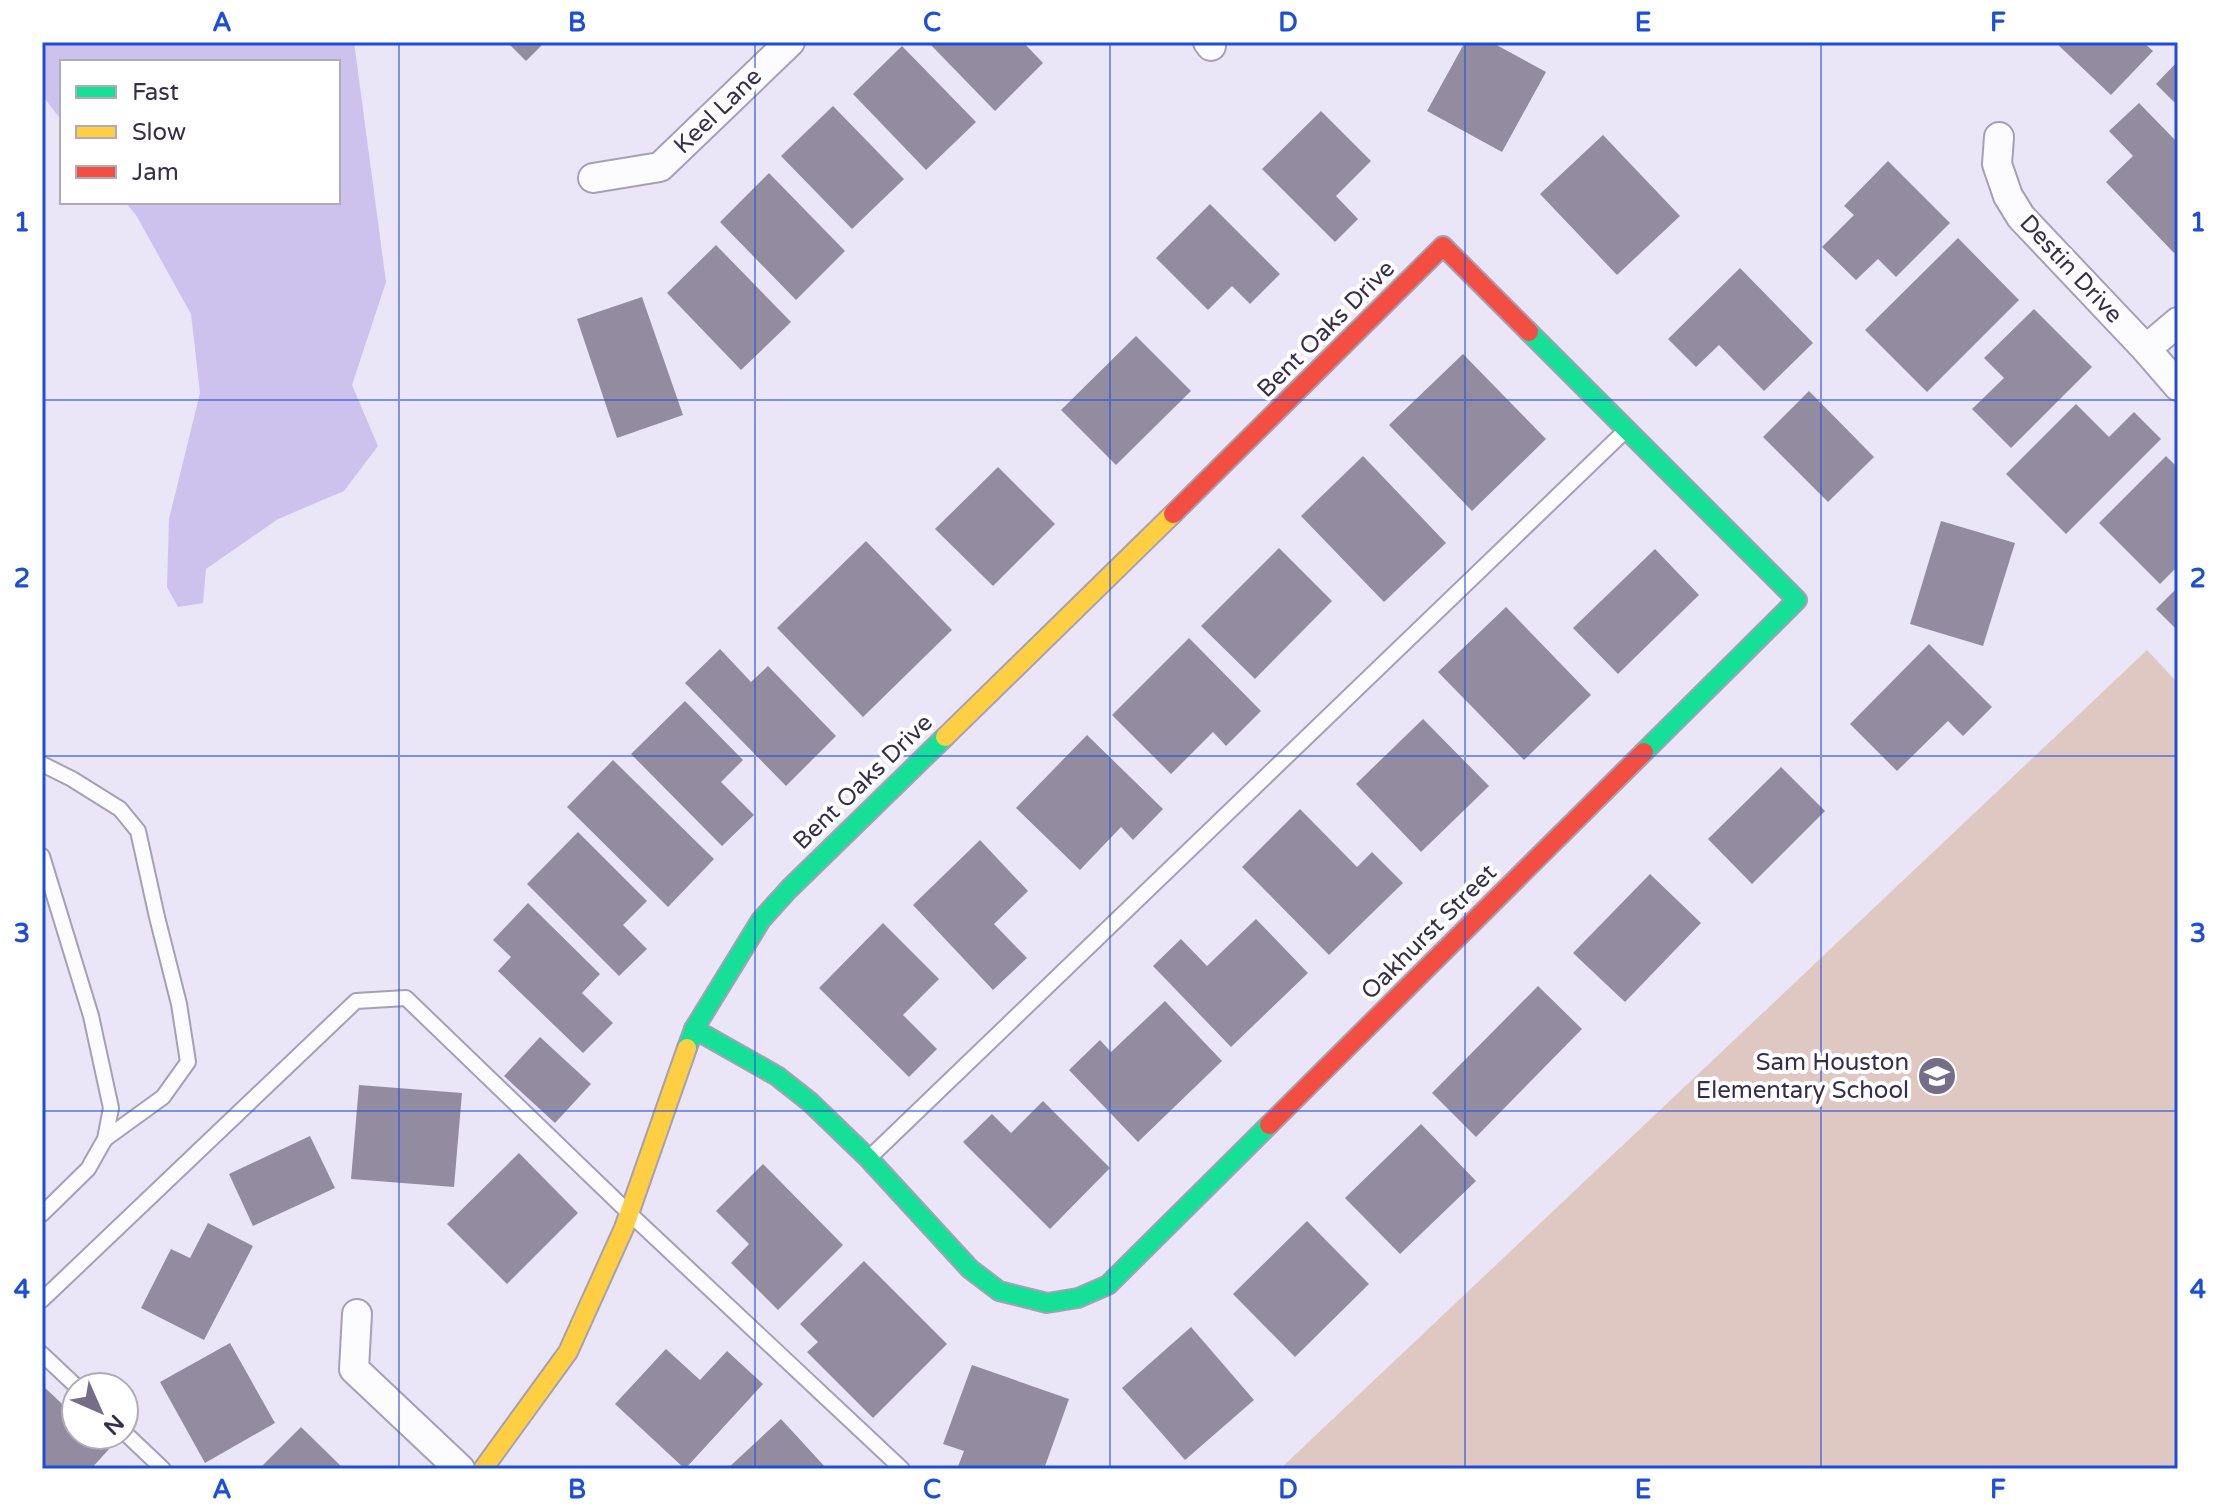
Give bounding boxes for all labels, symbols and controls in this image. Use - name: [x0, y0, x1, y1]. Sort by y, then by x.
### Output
- text: A: [212, 7, 232, 38]
- text: B: [568, 7, 586, 38]
- text: C: [923, 7, 941, 38]
- text: D: [1278, 7, 1298, 38]
- text: E: [1635, 7, 1651, 38]
- text: F: [1990, 7, 2006, 38]
- legend: [60, 60, 340, 204]
- street label: Keel Lane: [668, 62, 768, 160]
- text: Fast: [132, 78, 179, 107]
- text: Slow: [132, 118, 186, 147]
- text: Jam: [132, 158, 179, 187]
- text: 1: [14, 207, 30, 238]
- text: 1: [2190, 207, 2206, 238]
- street label: Destin Drive: [2013, 209, 2129, 329]
- street label: Bent Oaks Drive: [1251, 254, 1401, 404]
- text: 2: [14, 563, 30, 594]
- text: 2: [2190, 563, 2206, 594]
- street label: Bent Oaks Drive: [787, 708, 939, 856]
- street label: Oakhurst Street: [1355, 858, 1503, 1006]
- text: 3: [14, 918, 30, 949]
- text: 3: [2190, 918, 2206, 949]
- place label: Sam Houston Elementary School: [1696, 1048, 1909, 1105]
- school or university icon: Sam Houston Elementary School: [1916, 1055, 1958, 1097]
- text: 4: [14, 1274, 30, 1305]
- text: 4: [2190, 1274, 2206, 1305]
- north arrow: [60, 1371, 140, 1451]
- text: N: [98, 1409, 129, 1440]
- text: A: [212, 1474, 232, 1505]
- text: B: [568, 1474, 586, 1505]
- text: C: [923, 1474, 941, 1505]
- text: D: [1278, 1474, 1298, 1505]
- text: E: [1635, 1474, 1651, 1505]
- text: F: [1990, 1474, 2006, 1505]

